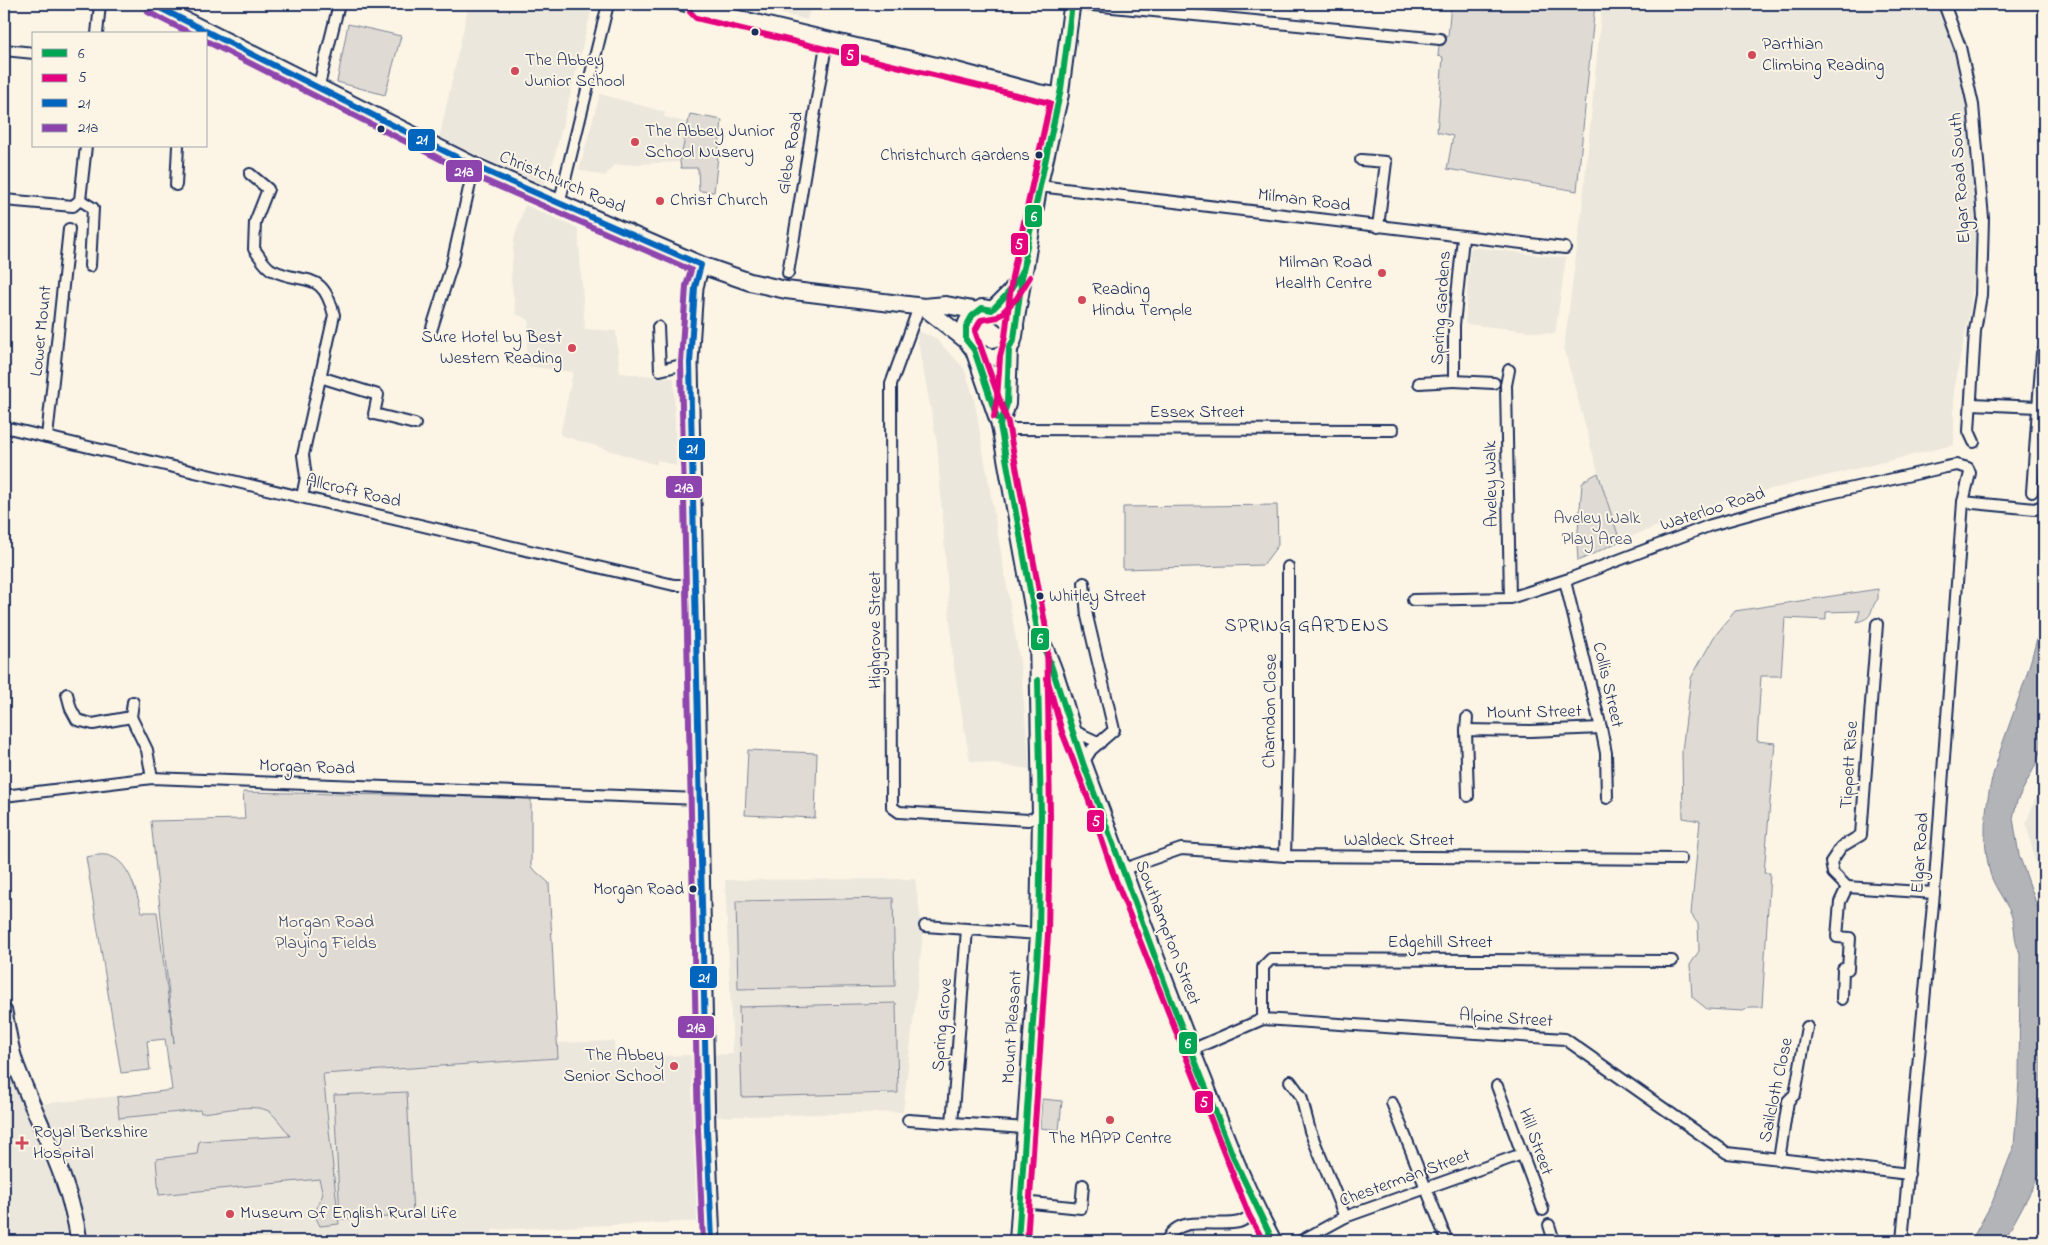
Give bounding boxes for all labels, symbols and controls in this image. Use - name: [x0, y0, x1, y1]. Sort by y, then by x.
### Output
- unlabelled marker: [750, 27, 760, 37]
- legend: [32, 32, 208, 148]
- place label: Parthian Climbing Reading: [1762, 32, 1884, 80]
- text: 6: [78, 43, 85, 65]
- line badge: 5: [840, 43, 860, 67]
- text: 5: [846, 46, 854, 67]
- place label: The Abbey Junior School: [525, 48, 625, 95]
- marker: Parthian Climbing Reading: [1746, 49, 1758, 61]
- marker: The Abbey Junior School: [509, 65, 521, 77]
- text: 5: [78, 67, 87, 89]
- text: 21: [78, 93, 90, 115]
- street label: Glebe Road: [771, 110, 811, 196]
- street label: Elgar Road South: [1943, 112, 1980, 244]
- text: 21a: [78, 117, 98, 139]
- place label: The Abbey Junior School Nusery: [645, 119, 775, 166]
- unlabelled marker: [376, 124, 386, 134]
- line badge: 21: [407, 128, 436, 152]
- text: 21: [415, 130, 428, 151]
- marker: The Abbey Junior School Nusery: [629, 136, 641, 148]
- place label: Christchurch Gardens: [880, 143, 1030, 168]
- street label: Christchurch Road: [495, 145, 629, 221]
- marker: Christchurch Gardens: [1034, 150, 1044, 160]
- line badge: 21a: [445, 159, 483, 183]
- text: 21a: [454, 162, 474, 183]
- street label: Milman Road: [1256, 182, 1352, 220]
- place label: Christ Church: [670, 188, 768, 214]
- marker: Christ Church: [654, 195, 666, 207]
- line badge: 6: [1024, 204, 1043, 228]
- text: 6: [1030, 207, 1038, 228]
- line badge: 5: [1010, 232, 1029, 256]
- text: 5: [1015, 235, 1023, 256]
- place label: Milman Road Health Centre: [1275, 250, 1373, 297]
- street label: Spring Gardens: [1425, 250, 1460, 366]
- marker: Milman Road Health Centre: [1376, 267, 1388, 279]
- place label: Reading Hindu Temple: [1092, 277, 1193, 324]
- street label: Lower Mount: [24, 284, 60, 378]
- marker: Reading Hindu Temple: [1076, 294, 1088, 306]
- place label: Sure Hotel by Best Western Reading: [421, 325, 562, 373]
- marker: Sure Hotel by Best Western Reading: [566, 342, 578, 354]
- street label: Essex Street: [1149, 400, 1245, 426]
- line badge: 21: [678, 437, 706, 461]
- text: 21: [685, 439, 698, 460]
- street label: Aveley Walk: [1478, 440, 1506, 528]
- street label: Allcroft Road: [303, 468, 403, 516]
- line badge: 21a: [665, 475, 703, 499]
- text: 21a: [674, 478, 694, 499]
- street label: Waterloo Road: [1657, 481, 1769, 539]
- park label: Aveley Walk Play Area: [1554, 506, 1641, 553]
- street label: Highgrove Street: [863, 571, 890, 689]
- place label: Whitley Street: [1049, 584, 1146, 610]
- marker: Whitley Street: [1035, 591, 1045, 601]
- district label: SPRING GARDENS: [1224, 613, 1390, 640]
- line badge: 6: [1030, 627, 1050, 651]
- text: 6: [1036, 629, 1044, 650]
- street label: Collis Street: [1585, 640, 1629, 730]
- street label: Charndon Close: [1257, 652, 1285, 769]
- street label: Mount Street: [1486, 699, 1582, 727]
- street label: Tippett Rise: [1834, 719, 1866, 810]
- street label: Morgan Road: [258, 753, 356, 784]
- line badge: 5: [1086, 809, 1105, 833]
- text: 5: [1092, 812, 1100, 833]
- street label: Elgar Road: [1905, 812, 1938, 894]
- street label: Waldeck Street: [1344, 828, 1454, 854]
- street label: Southampton Street: [1127, 857, 1207, 1009]
- place label: Morgan Road: [593, 877, 684, 904]
- marker: Morgan Road: [688, 884, 698, 894]
- park label: Morgan Road Playing Fields: [275, 910, 377, 958]
- street label: Edgehill Street: [1388, 930, 1492, 957]
- line badge: 21: [689, 965, 718, 989]
- text: 21: [697, 968, 710, 989]
- street label: Mount Pleasant: [996, 969, 1030, 1085]
- street label: Spring Grove: [926, 976, 961, 1073]
- street label: Alpine Street: [1458, 1003, 1554, 1035]
- line badge: 21a: [677, 1015, 715, 1039]
- text: 21a: [686, 1018, 706, 1039]
- line badge: 6: [1178, 1031, 1198, 1055]
- text: 6: [1184, 1034, 1192, 1055]
- street label: Sailcloth Close: [1753, 1034, 1801, 1145]
- place label: The Abbey Senior School: [564, 1043, 664, 1090]
- marker: The Abbey Senior School: [668, 1060, 680, 1072]
- line badge: 5: [1194, 1090, 1214, 1114]
- text: 5: [1200, 1093, 1208, 1114]
- street label: Hill Street: [1511, 1105, 1559, 1179]
- marker: The MAPP Centre: [1104, 1114, 1116, 1126]
- place label: Royal Berkshire Hospital: [33, 1120, 149, 1167]
- place label: The MAPP Centre: [1048, 1126, 1173, 1152]
- marker: Royal Berkshire Hospital: [15, 1136, 29, 1150]
- street label: Chesterman Street: [1336, 1143, 1474, 1215]
- place label: Museum Of English Rural Life: [240, 1201, 458, 1228]
- marker: Museum Of English Rural Life: [224, 1208, 236, 1220]

